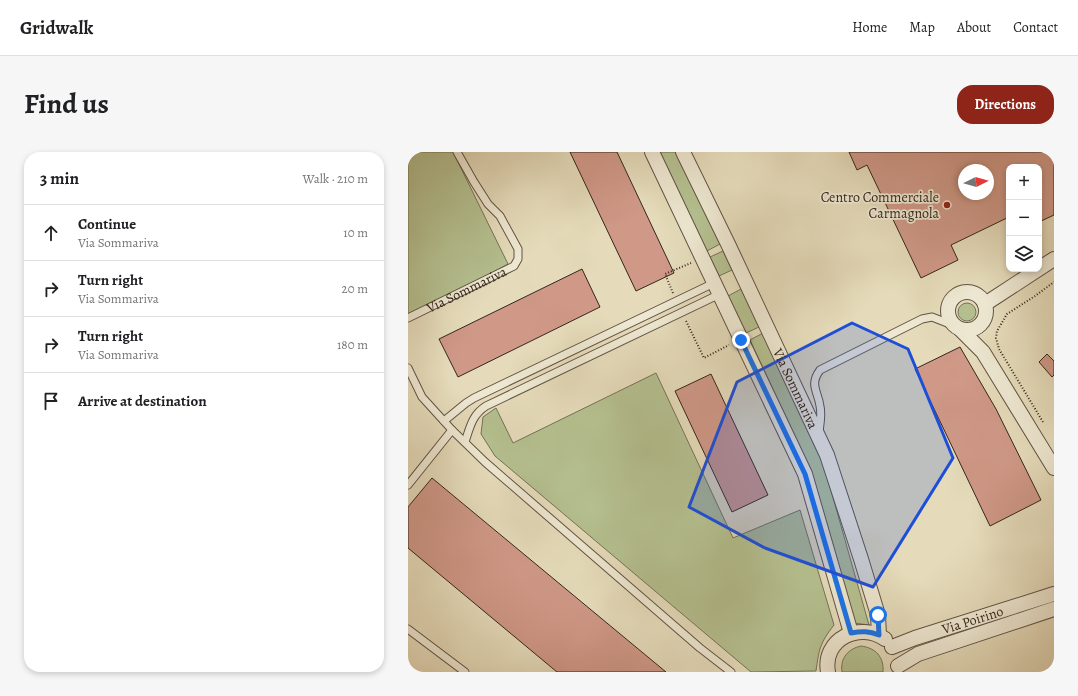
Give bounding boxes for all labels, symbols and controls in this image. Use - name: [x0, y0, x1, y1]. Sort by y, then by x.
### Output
- text: Gridwalk: [20, 15, 93, 41]
- text: Home: [852, 18, 887, 37]
- text: Map: [909, 18, 935, 37]
- text: About: [957, 18, 991, 37]
- text: Contact: [1013, 18, 1058, 37]
- text: Find us: [24, 85, 109, 123]
- button: Directions: [957, 85, 1054, 124]
- north arrow: [958, 164, 994, 200]
- map controls: [1006, 164, 1042, 272]
- button: +: [1006, 164, 1042, 200]
- text: 3 min: [40, 167, 79, 190]
- text: Walk · 210 m: [303, 170, 368, 187]
- place label: Centro Commerciale Carmagnola: [821, 188, 939, 223]
- marker: Centro Commerciale Carmagnola: [942, 200, 952, 210]
- button: −: [1006, 200, 1042, 236]
- text: Continue: [78, 214, 136, 234]
- icon: ahead: [40, 222, 62, 244]
- text: 10 m: [343, 224, 368, 241]
- text: Via Sommariva: [78, 234, 159, 251]
- button: layers: [1006, 236, 1042, 272]
- street label: Via Sommariva: [422, 261, 510, 318]
- text: Turn right: [78, 270, 143, 290]
- icon: right: [40, 278, 62, 300]
- text: 20 m: [342, 280, 368, 297]
- text: Via Sommariva: [78, 290, 159, 307]
- text: Turn right: [78, 326, 143, 346]
- route end: [732, 331, 750, 349]
- icon: right: [40, 334, 62, 356]
- text: 180 m: [337, 336, 368, 353]
- street label: Via Sommariva: [768, 344, 823, 432]
- text: Via Sommariva: [78, 346, 159, 363]
- icon: arrive: [40, 390, 62, 412]
- text: Arrive at destination: [78, 391, 207, 411]
- street label: Via Poirino: [939, 601, 1006, 639]
- route start: [869, 606, 887, 624]

